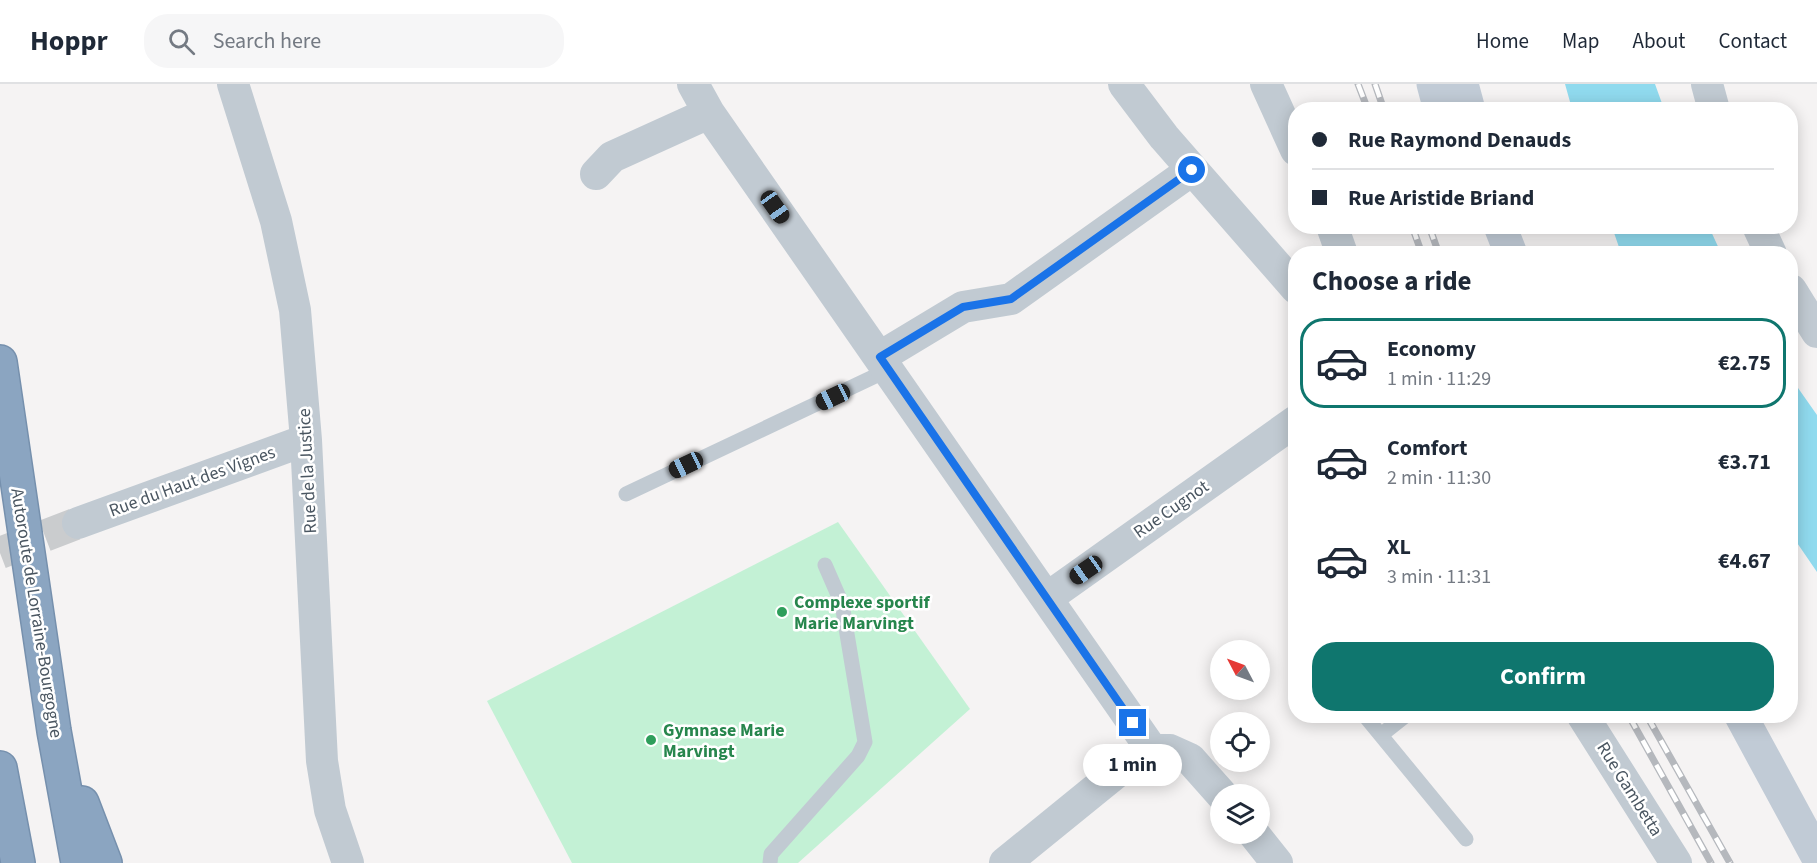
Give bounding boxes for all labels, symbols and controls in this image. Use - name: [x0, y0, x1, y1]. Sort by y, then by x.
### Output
- search box: [144, 14, 564, 68]
- text: Hoppr: [30, 21, 108, 61]
- icon: search: [165, 25, 198, 58]
- text: Search here: [213, 25, 321, 57]
- text: Home: [1476, 26, 1529, 56]
- text: Map: [1562, 26, 1600, 56]
- text: About: [1633, 26, 1685, 56]
- text: Contact: [1718, 26, 1787, 56]
- text: Rue Raymond Denauds: [1348, 124, 1571, 156]
- route start: [1178, 156, 1205, 183]
- text: Rue Aristide Briand: [1348, 182, 1534, 214]
- car: [757, 187, 793, 227]
- text: Choose a ride: [1312, 262, 1472, 301]
- text: Economy: [1387, 333, 1476, 365]
- icon: car: [1315, 336, 1369, 390]
- text: €2.75: [1718, 347, 1771, 379]
- text: 1 min · 11:29: [1387, 365, 1491, 393]
- car: [813, 381, 853, 413]
- street label: Rue de la Justice: [292, 408, 323, 534]
- text: Comfort: [1387, 432, 1468, 464]
- icon: car: [1315, 435, 1369, 489]
- street label: Rue du Haut des Vignes: [105, 440, 279, 523]
- text: €3.71: [1718, 446, 1771, 478]
- car: [666, 449, 706, 481]
- text: 2 min · 11:30: [1387, 464, 1491, 492]
- street label: Rue Cugnot: [1129, 474, 1214, 545]
- street label: Autoroute de Lorraine-Bourgogne: [4, 486, 69, 740]
- text: XL: [1387, 531, 1411, 563]
- icon: car: [1315, 534, 1369, 588]
- text: €4.67: [1718, 545, 1771, 577]
- car: [1066, 552, 1106, 588]
- text: 3 min · 11:31: [1387, 563, 1491, 591]
- place label: Complexe sportif Marie Marvingt: [794, 590, 930, 636]
- marker: Complexe sportif Marie Marvingt: [775, 605, 789, 619]
- north arrow: [1210, 640, 1270, 700]
- map controls: [1210, 640, 1270, 844]
- button: Confirm: [1312, 642, 1774, 711]
- route end: [1119, 709, 1146, 736]
- button: locate: [1210, 712, 1270, 772]
- place label: Gymnase Marie Marvingt: [663, 718, 785, 764]
- marker: Gymnase Marie Marvingt: [644, 733, 658, 747]
- street label: Rue Gambetta: [1591, 737, 1668, 841]
- callout: 1 min: [1084, 744, 1182, 786]
- text: 1 min: [1108, 751, 1157, 779]
- button: layers: [1210, 784, 1270, 844]

